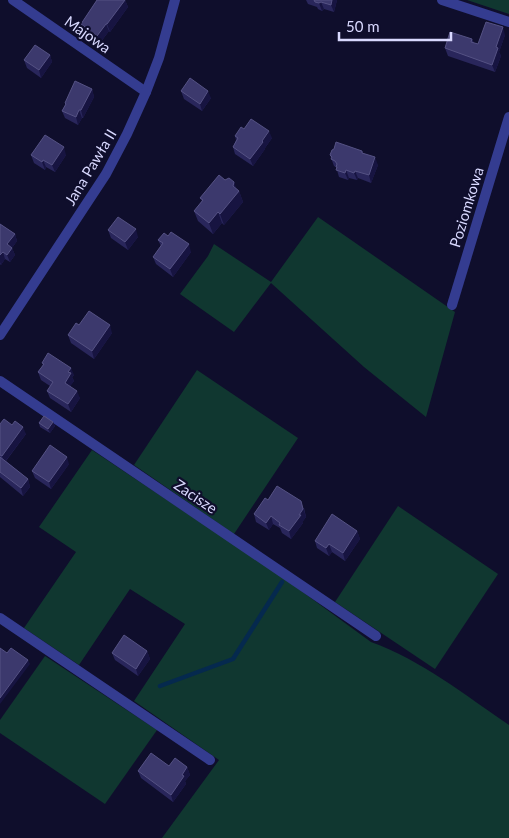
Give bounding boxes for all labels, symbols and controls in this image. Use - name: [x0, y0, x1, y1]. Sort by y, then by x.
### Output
- scale bar: [339, 10, 452, 42]
- street label: Majowa: [61, 12, 115, 56]
- text: 50 m: [346, 17, 380, 35]
- street label: Jana Pawła II: [60, 126, 120, 208]
- street label: Poziomkowa: [445, 165, 487, 249]
- street label: Zacisze: [171, 475, 221, 517]

